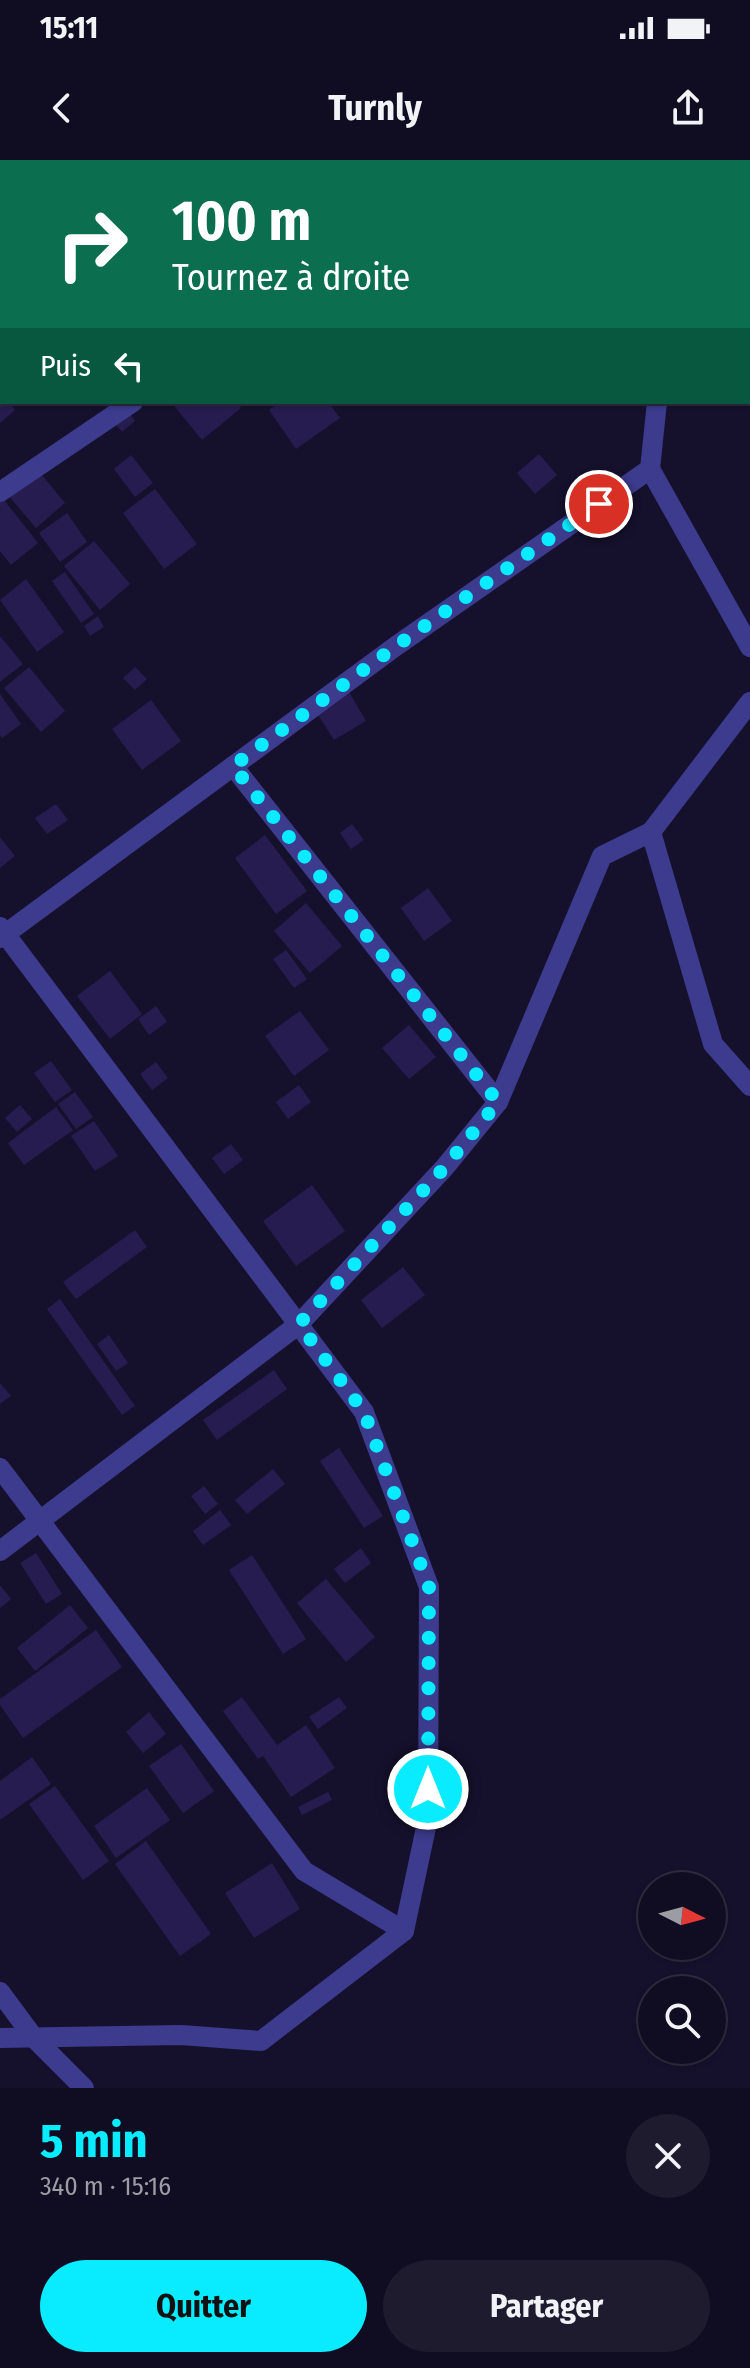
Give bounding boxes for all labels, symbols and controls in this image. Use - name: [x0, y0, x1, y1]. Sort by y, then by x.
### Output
- text: 15:11: [40, 10, 98, 46]
- icon: back: [40, 86, 84, 130]
- text: Turnly: [328, 86, 422, 130]
- icon: share: [666, 86, 710, 130]
- text: 100 m: [172, 188, 311, 255]
- icon: right: [40, 192, 144, 296]
- text: Tournez à droite: [172, 256, 410, 300]
- icon: left: [107, 344, 151, 388]
- text: Puis: [40, 348, 91, 384]
- pin: [565, 470, 633, 538]
- icon: arrive: [577, 482, 621, 526]
- position arrow: [386, 1747, 470, 1831]
- north arrow: [638, 1872, 726, 1960]
- map controls: [638, 1872, 726, 2064]
- button: search: [638, 1976, 726, 2064]
- text: 5 min: [40, 2112, 148, 2170]
- button: close: [626, 2114, 710, 2198]
- text: 340 m · 15:16: [40, 2171, 171, 2202]
- button: Quitter: [40, 2260, 367, 2352]
- button: Partager: [383, 2260, 710, 2352]

